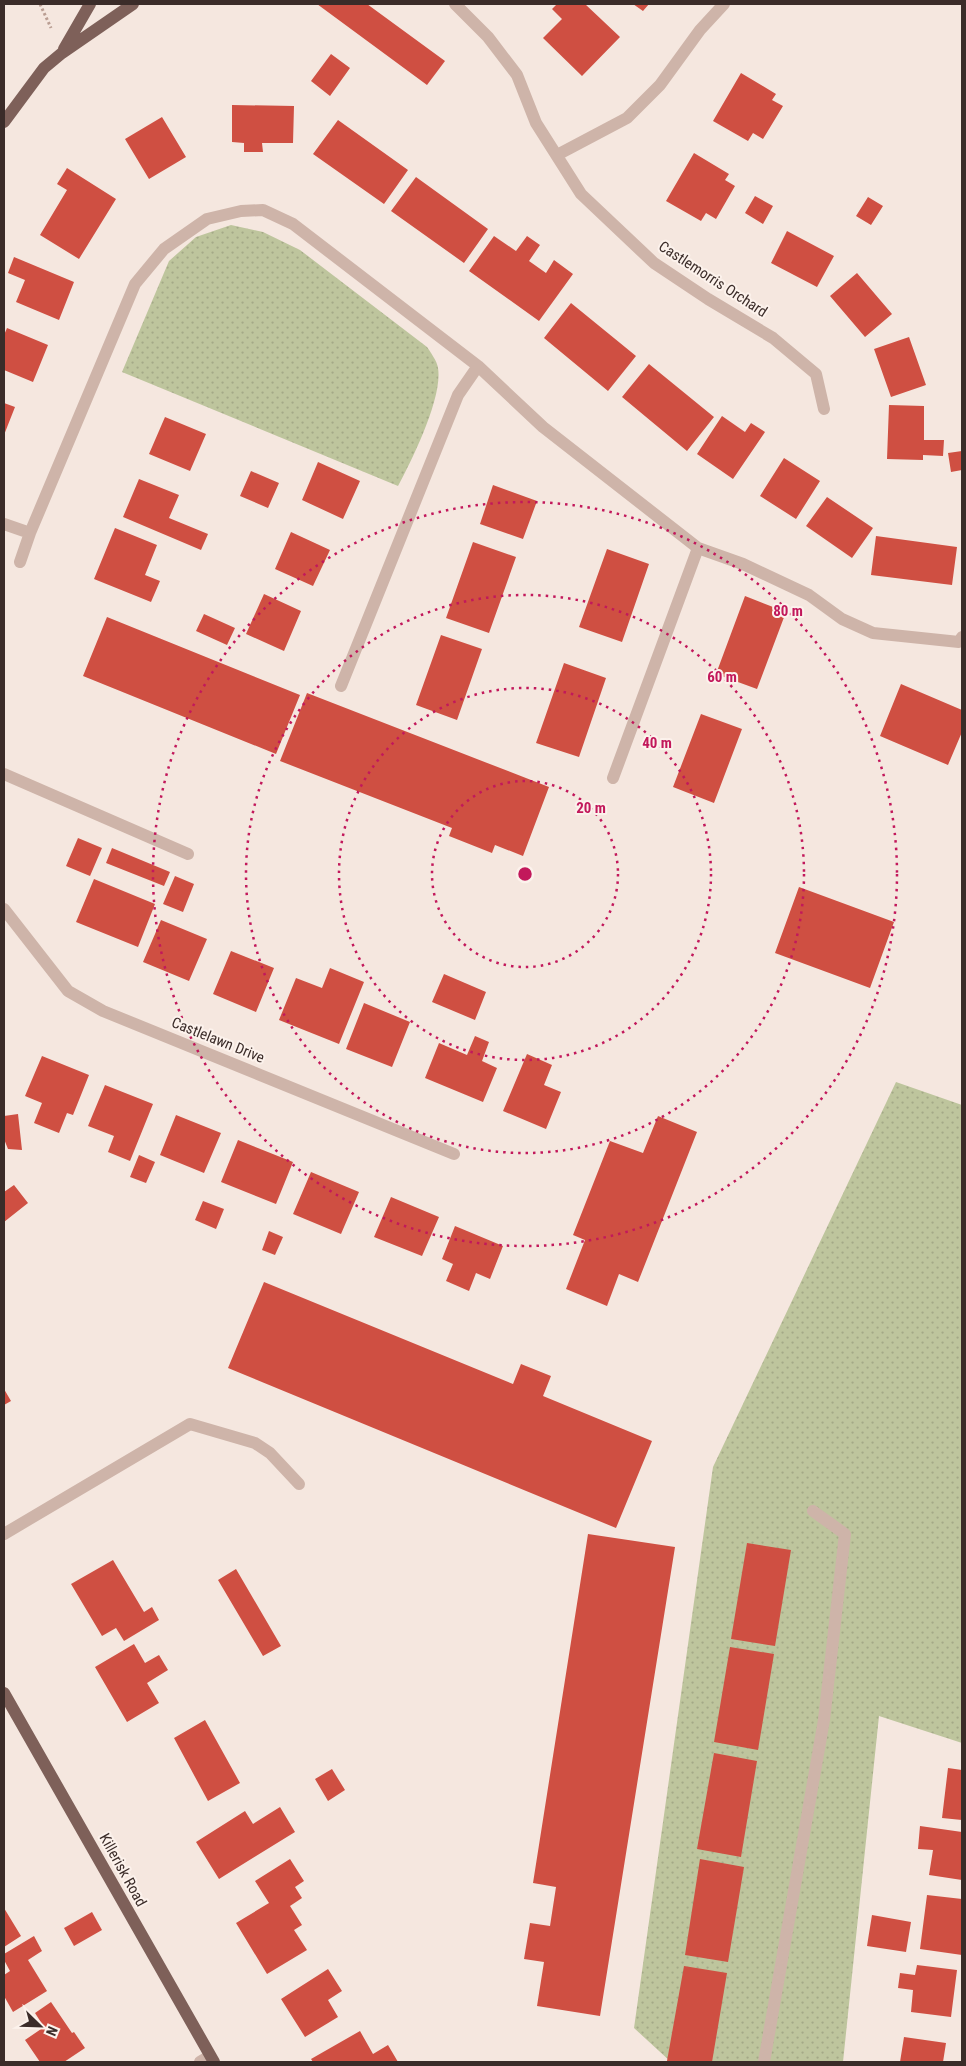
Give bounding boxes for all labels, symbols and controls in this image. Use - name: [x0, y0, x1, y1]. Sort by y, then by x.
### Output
- street label: Castlemorris Orchard: [655, 237, 771, 321]
- text: 80 m: [773, 602, 803, 620]
- text: 60 m: [707, 668, 737, 686]
- text: 40 m: [642, 734, 672, 752]
- text: 20 m: [576, 799, 606, 817]
- centre of rings: [516, 865, 534, 883]
- street label: Castlelawn Drive: [169, 1013, 267, 1067]
- street label: Killerisk Road: [96, 1830, 150, 1910]
- north arrow: [15, 2001, 65, 2051]
- text: N: [43, 2024, 61, 2038]

